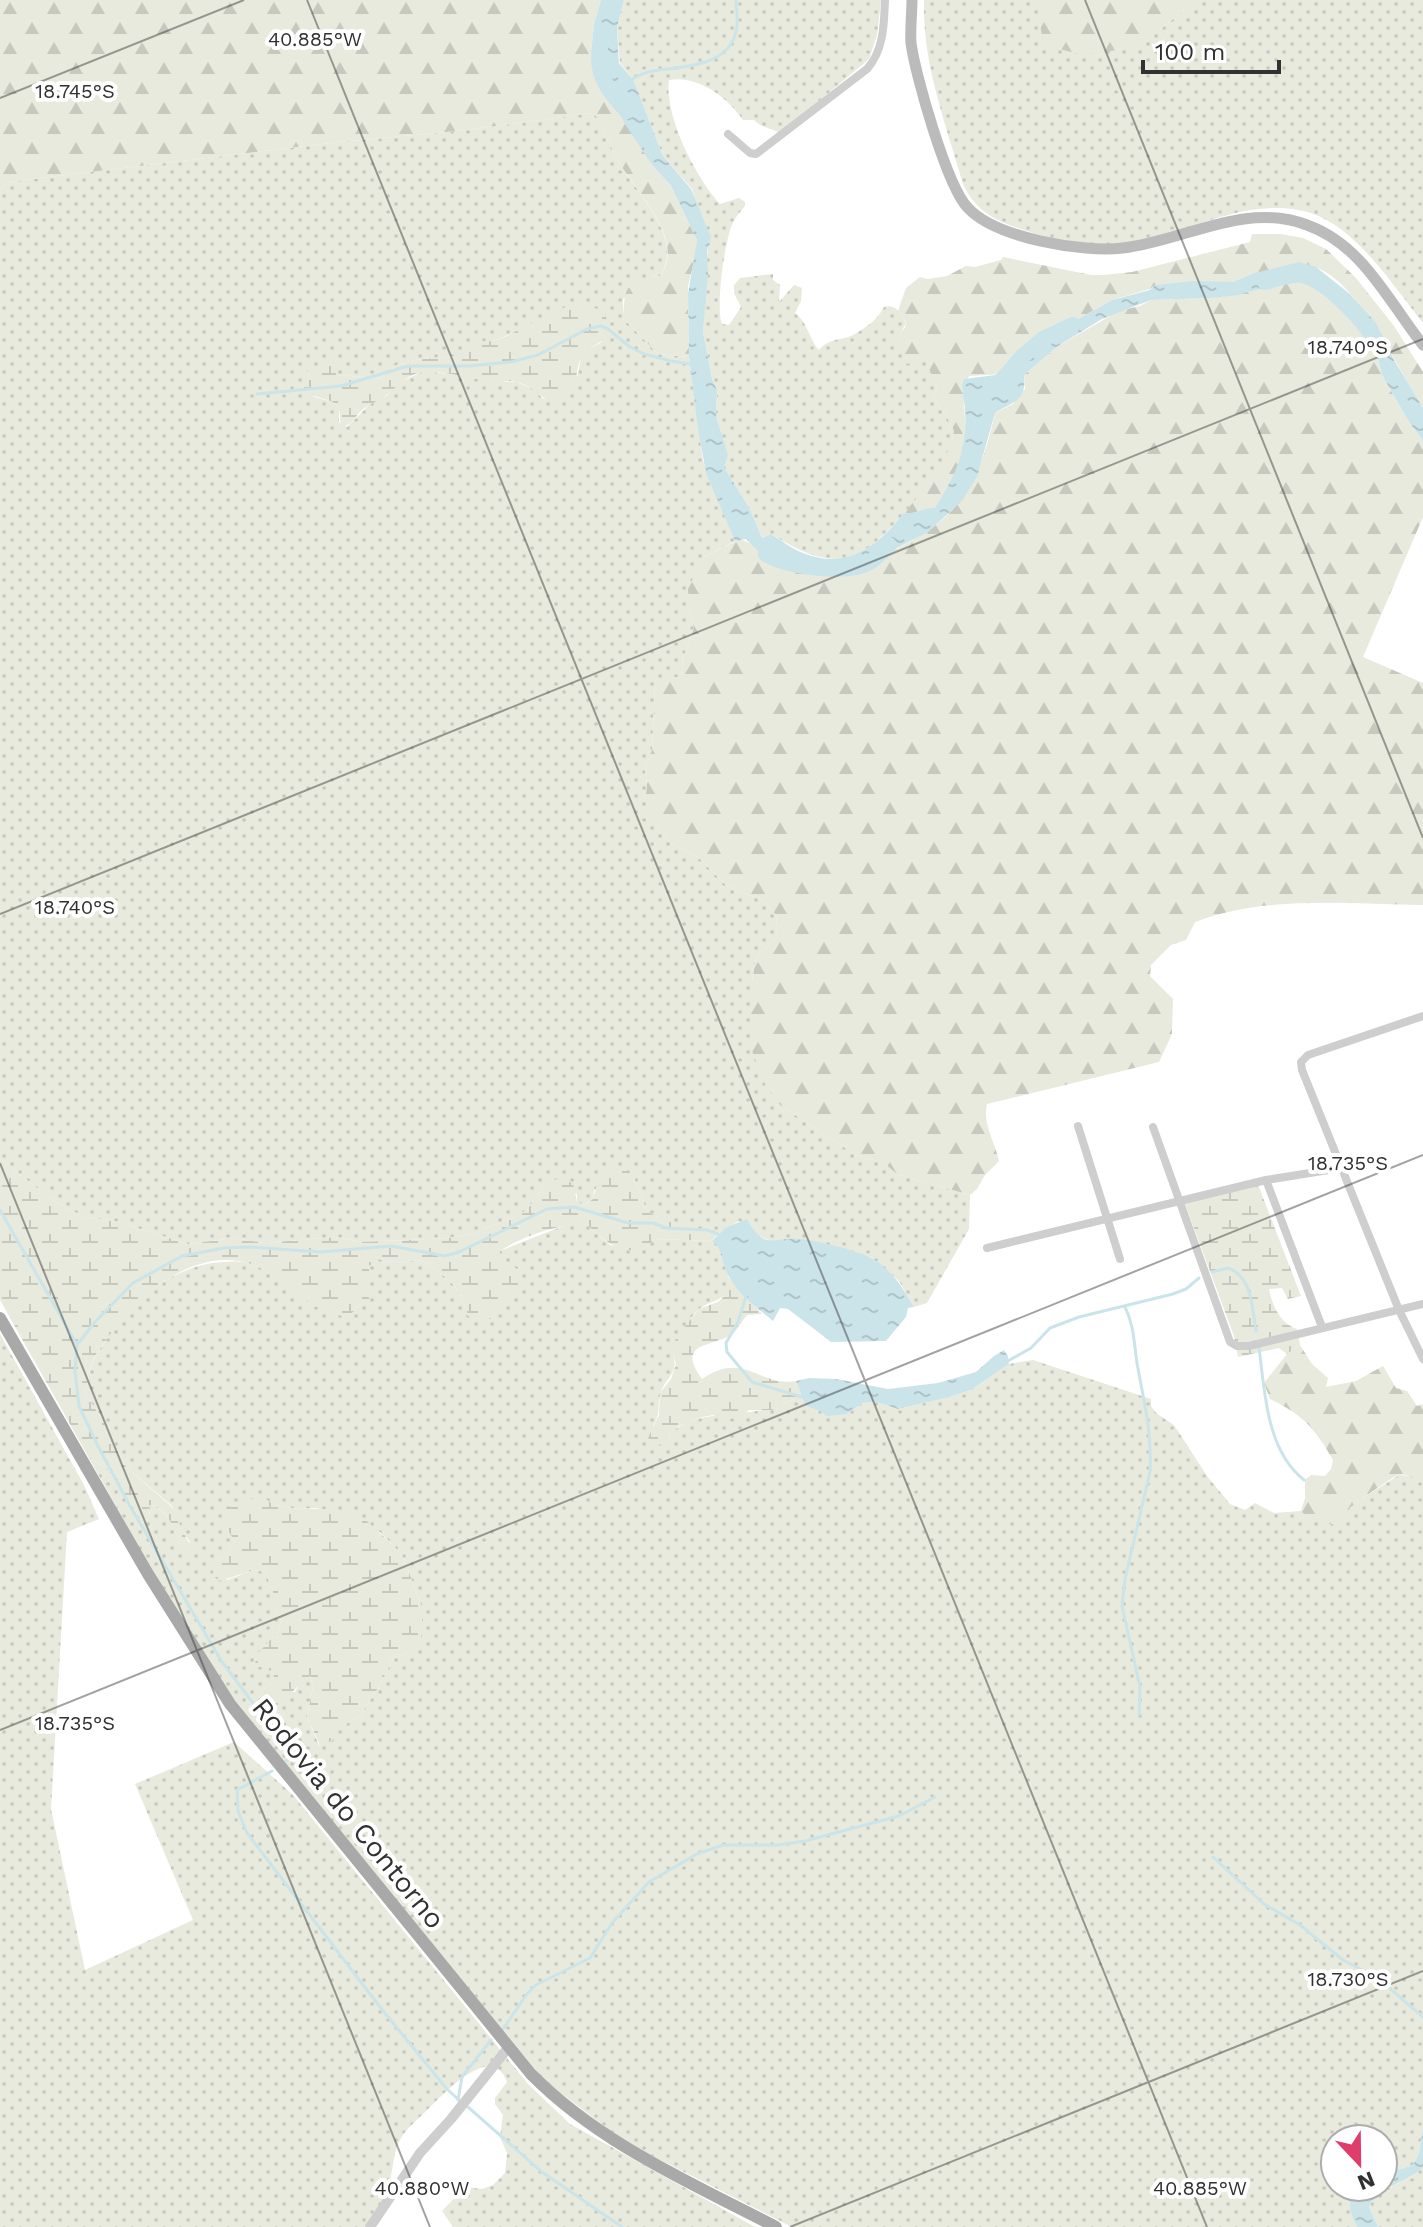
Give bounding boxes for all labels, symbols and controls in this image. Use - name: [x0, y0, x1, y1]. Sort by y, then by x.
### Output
- scale bar: [1143, 24, 1279, 74]
- text: 40.885°W: [268, 27, 362, 51]
- text: 100 m: [1155, 38, 1225, 66]
- text: 18.745°S: [35, 79, 115, 103]
- text: 18.740°S: [1308, 335, 1388, 359]
- text: 18.740°S: [35, 895, 115, 919]
- text: 18.735°S: [1308, 1151, 1388, 1175]
- street label: Rodovia do Contorno: [245, 1691, 452, 1935]
- text: 18.735°S: [35, 1711, 115, 1735]
- text: 18.730°S: [1307, 1967, 1389, 1991]
- north arrow: [1319, 2123, 1399, 2203]
- text: N: [1354, 2166, 1379, 2196]
- text: 40.880°W: [375, 2176, 470, 2200]
- text: 40.885°W: [1153, 2176, 1247, 2200]

